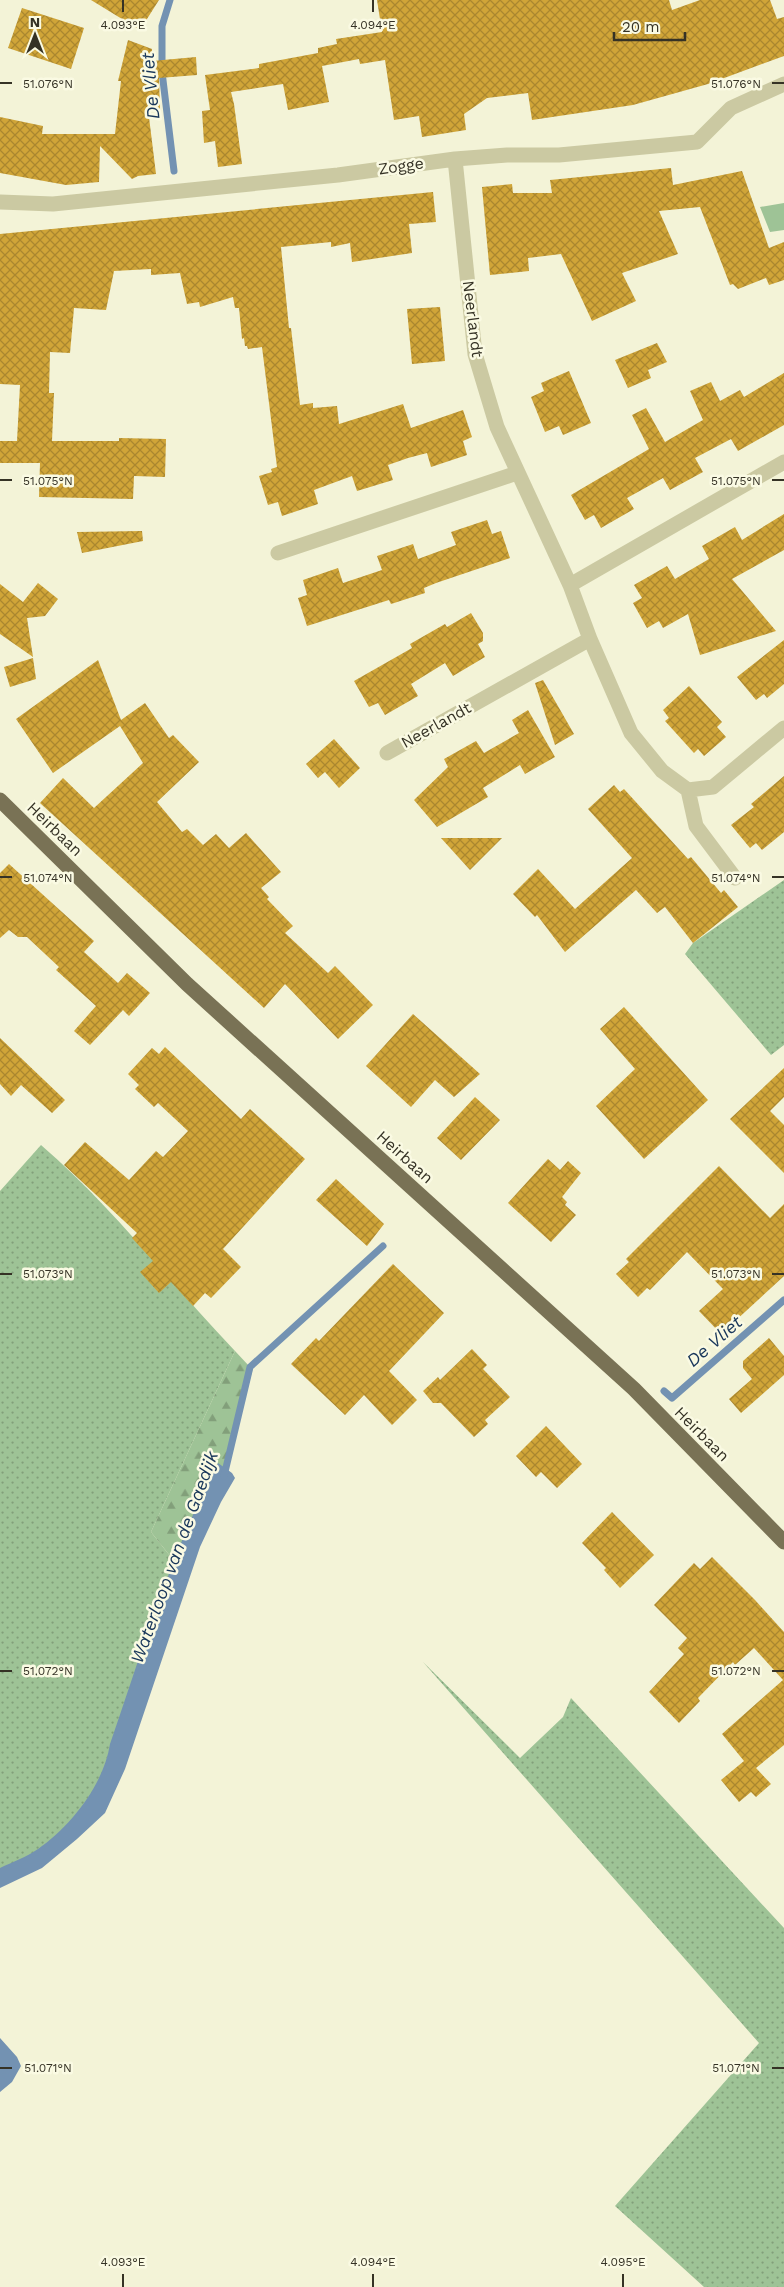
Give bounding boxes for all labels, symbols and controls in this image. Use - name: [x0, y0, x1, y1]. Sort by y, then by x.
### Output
- north arrow: [10, 10, 60, 60]
- scale bar: [614, 10, 685, 42]
- text: N: [30, 14, 40, 30]
- text: 4.093°E: [101, 18, 146, 32]
- text: 4.094°E: [350, 18, 396, 32]
- text: 20 m: [622, 18, 660, 36]
- water label: De Vliet: [137, 51, 163, 120]
- text: 51.076°N: [23, 77, 73, 91]
- text: 51.076°N: [711, 77, 761, 91]
- street label: Zogge: [377, 153, 425, 179]
- street label: Neerlandt: [459, 280, 487, 359]
- text: 51.075°N: [23, 474, 73, 488]
- text: 51.075°N: [711, 474, 761, 488]
- street label: Neerlandt: [398, 698, 475, 752]
- street label: Heirbaan: [23, 798, 87, 860]
- text: 51.074°N: [23, 871, 73, 885]
- text: 51.074°N: [711, 871, 761, 885]
- street label: Heirbaan: [373, 1127, 437, 1187]
- text: 51.073°N: [23, 1267, 73, 1281]
- text: 51.073°N: [711, 1267, 761, 1281]
- water label: De Vliet: [682, 1311, 747, 1371]
- street label: Heirbaan: [671, 1403, 733, 1465]
- water label: Waterloop van de Gaedijk: [126, 1447, 223, 1666]
- text: 51.072°N: [23, 1664, 73, 1678]
- text: 51.072°N: [711, 1664, 761, 1678]
- text: 51.071°N: [24, 2061, 72, 2075]
- text: 51.071°N: [712, 2061, 760, 2075]
- text: 4.093°E: [101, 2255, 146, 2269]
- text: 4.094°E: [350, 2255, 396, 2269]
- text: 4.095°E: [600, 2255, 646, 2269]

